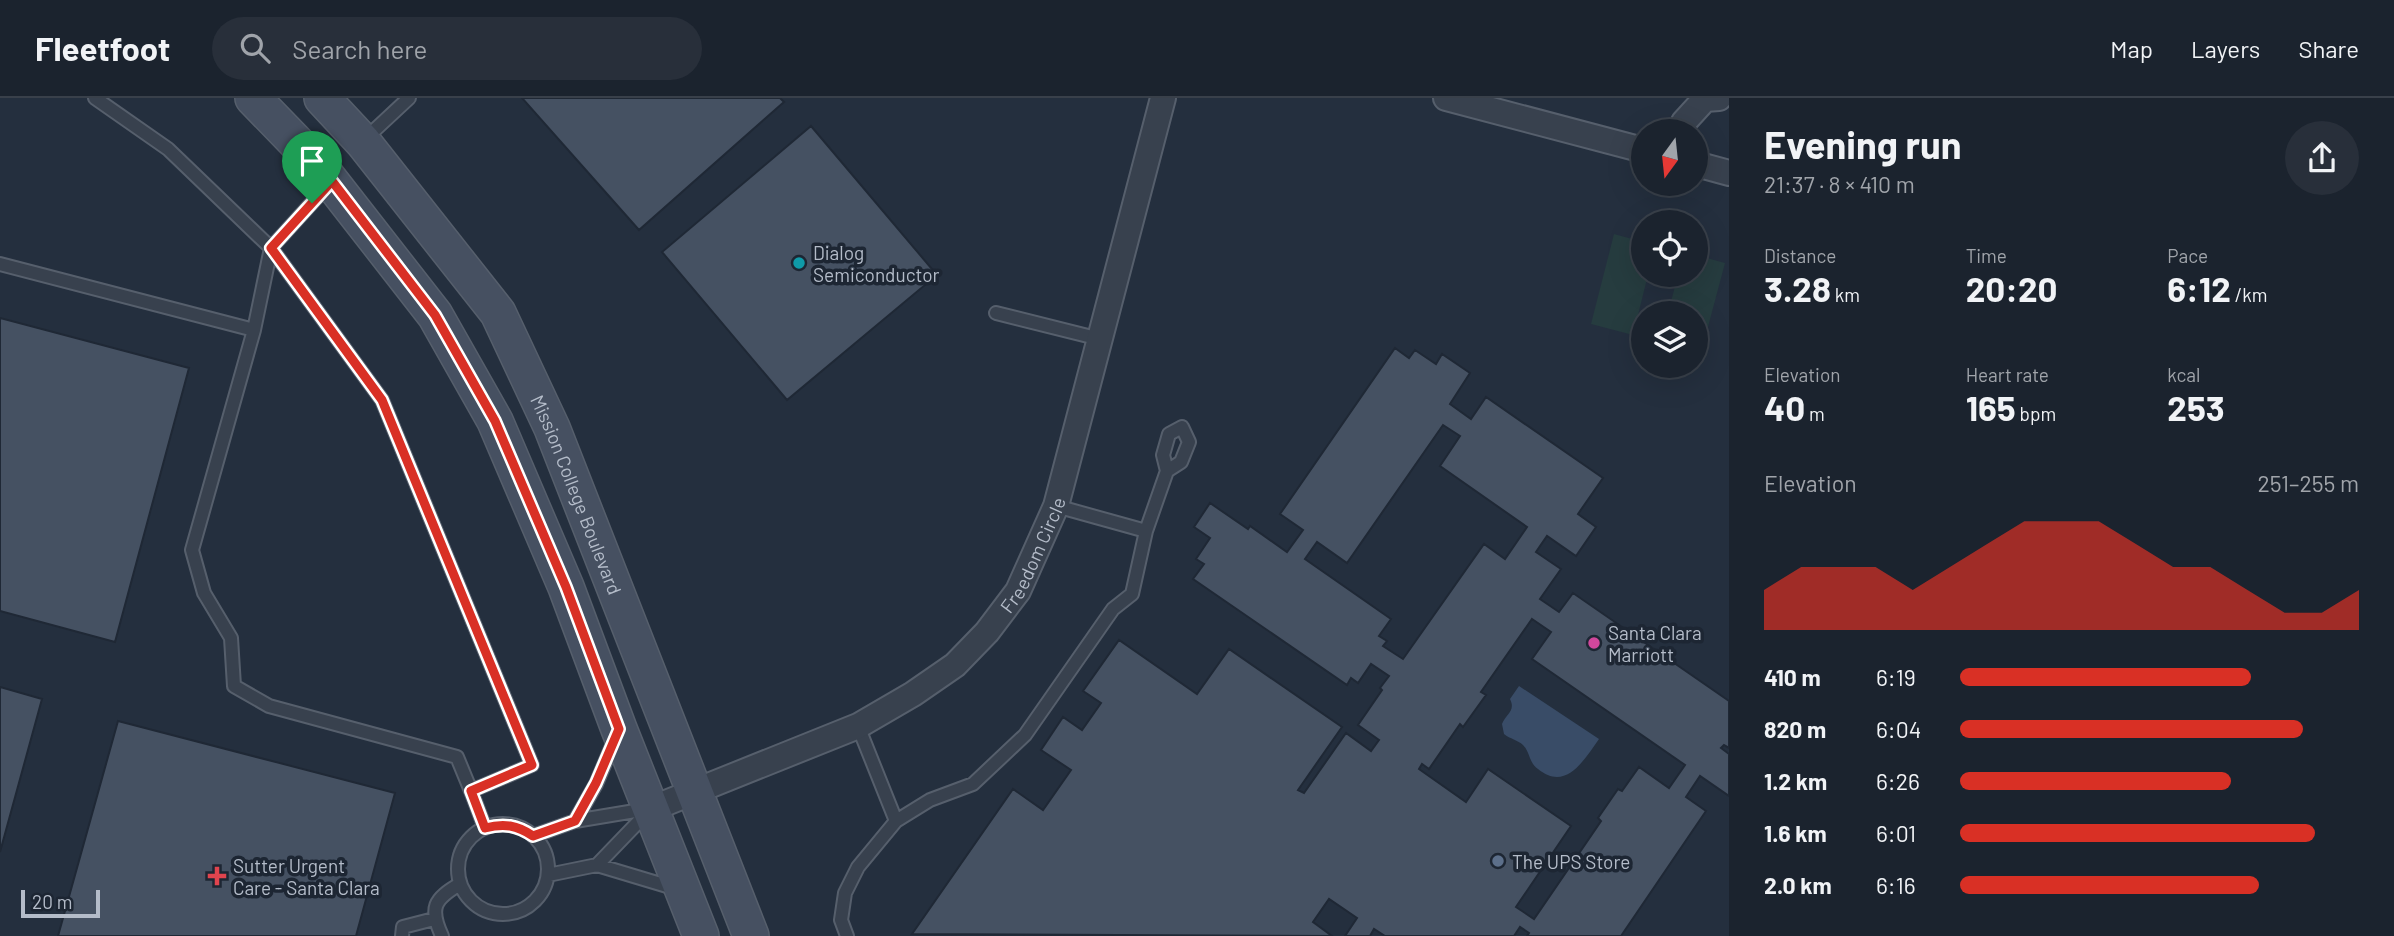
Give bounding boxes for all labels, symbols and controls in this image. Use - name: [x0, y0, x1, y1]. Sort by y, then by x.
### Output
- search box: [212, 17, 702, 80]
- text: Fleetfoot: [35, 28, 170, 68]
- icon: search: [236, 29, 274, 67]
- text: Search here: [292, 33, 427, 64]
- text: Map: [2110, 34, 2153, 63]
- text: Layers: [2191, 34, 2260, 63]
- text: Share: [2298, 34, 2359, 63]
- north arrow: [1631, 119, 1708, 196]
- map controls: [1631, 119, 1708, 378]
- text: Evening run: [1764, 121, 1962, 167]
- button: share: [2285, 121, 2359, 195]
- pin: [282, 131, 342, 203]
- icon: arrive: [293, 142, 331, 180]
- text: 21:37 · 8 × 410 m: [1764, 170, 1915, 198]
- button: locate: [1631, 210, 1708, 287]
- place label: Dialog Semiconductor: [813, 241, 939, 286]
- text: Distance: [1764, 244, 1836, 267]
- text: Time: [1966, 244, 2007, 267]
- text: Pace: [2167, 244, 2208, 267]
- marker: Dialog Semiconductor: [791, 255, 807, 271]
- text: 3.28: [1764, 267, 1831, 309]
- text: 20:20: [1966, 267, 2058, 309]
- text: 6:12: [2167, 267, 2231, 309]
- text: km: [1831, 283, 1860, 306]
- text: /km: [2231, 283, 2268, 306]
- button: layers: [1631, 301, 1708, 378]
- text: Elevation: [1764, 363, 1841, 386]
- text: Heart rate: [1966, 363, 2049, 386]
- text: kcal: [2167, 363, 2200, 386]
- text: 40: [1764, 386, 1805, 428]
- text: 165: [1966, 386, 2016, 428]
- text: 253: [2167, 386, 2225, 428]
- street label: Mission College Boulevard: [526, 391, 627, 597]
- text: m: [1805, 402, 1825, 425]
- text: bpm: [2016, 402, 2056, 425]
- text: Elevation: [1764, 469, 1857, 497]
- text: 251–255 m: [2258, 469, 2359, 497]
- street label: Freedom Circle: [994, 495, 1069, 617]
- place label: Santa Clara Marriott: [1608, 621, 1702, 666]
- marker: Santa Clara Marriott: [1586, 635, 1602, 651]
- text: 410 m: [1764, 663, 1821, 691]
- text: 6:19: [1876, 663, 1916, 691]
- text: 820 m: [1764, 715, 1826, 743]
- text: 6:04: [1876, 715, 1921, 743]
- text: 1.2 km: [1764, 767, 1827, 795]
- text: 6:26: [1876, 767, 1920, 795]
- text: 1.6 km: [1764, 819, 1827, 847]
- text: 6:01: [1876, 819, 1916, 847]
- place label: The UPS Store: [1512, 850, 1630, 873]
- marker: The UPS Store: [1490, 853, 1506, 869]
- place label: Sutter Urgent Care - Santa Clara: [233, 854, 380, 899]
- marker: Sutter Urgent Care - Santa Clara: [207, 866, 227, 886]
- text: 2.0 km: [1764, 871, 1832, 899]
- text: 6:16: [1876, 871, 1916, 899]
- scale bar: [21, 887, 100, 919]
- text: 20 m: [32, 890, 72, 913]

